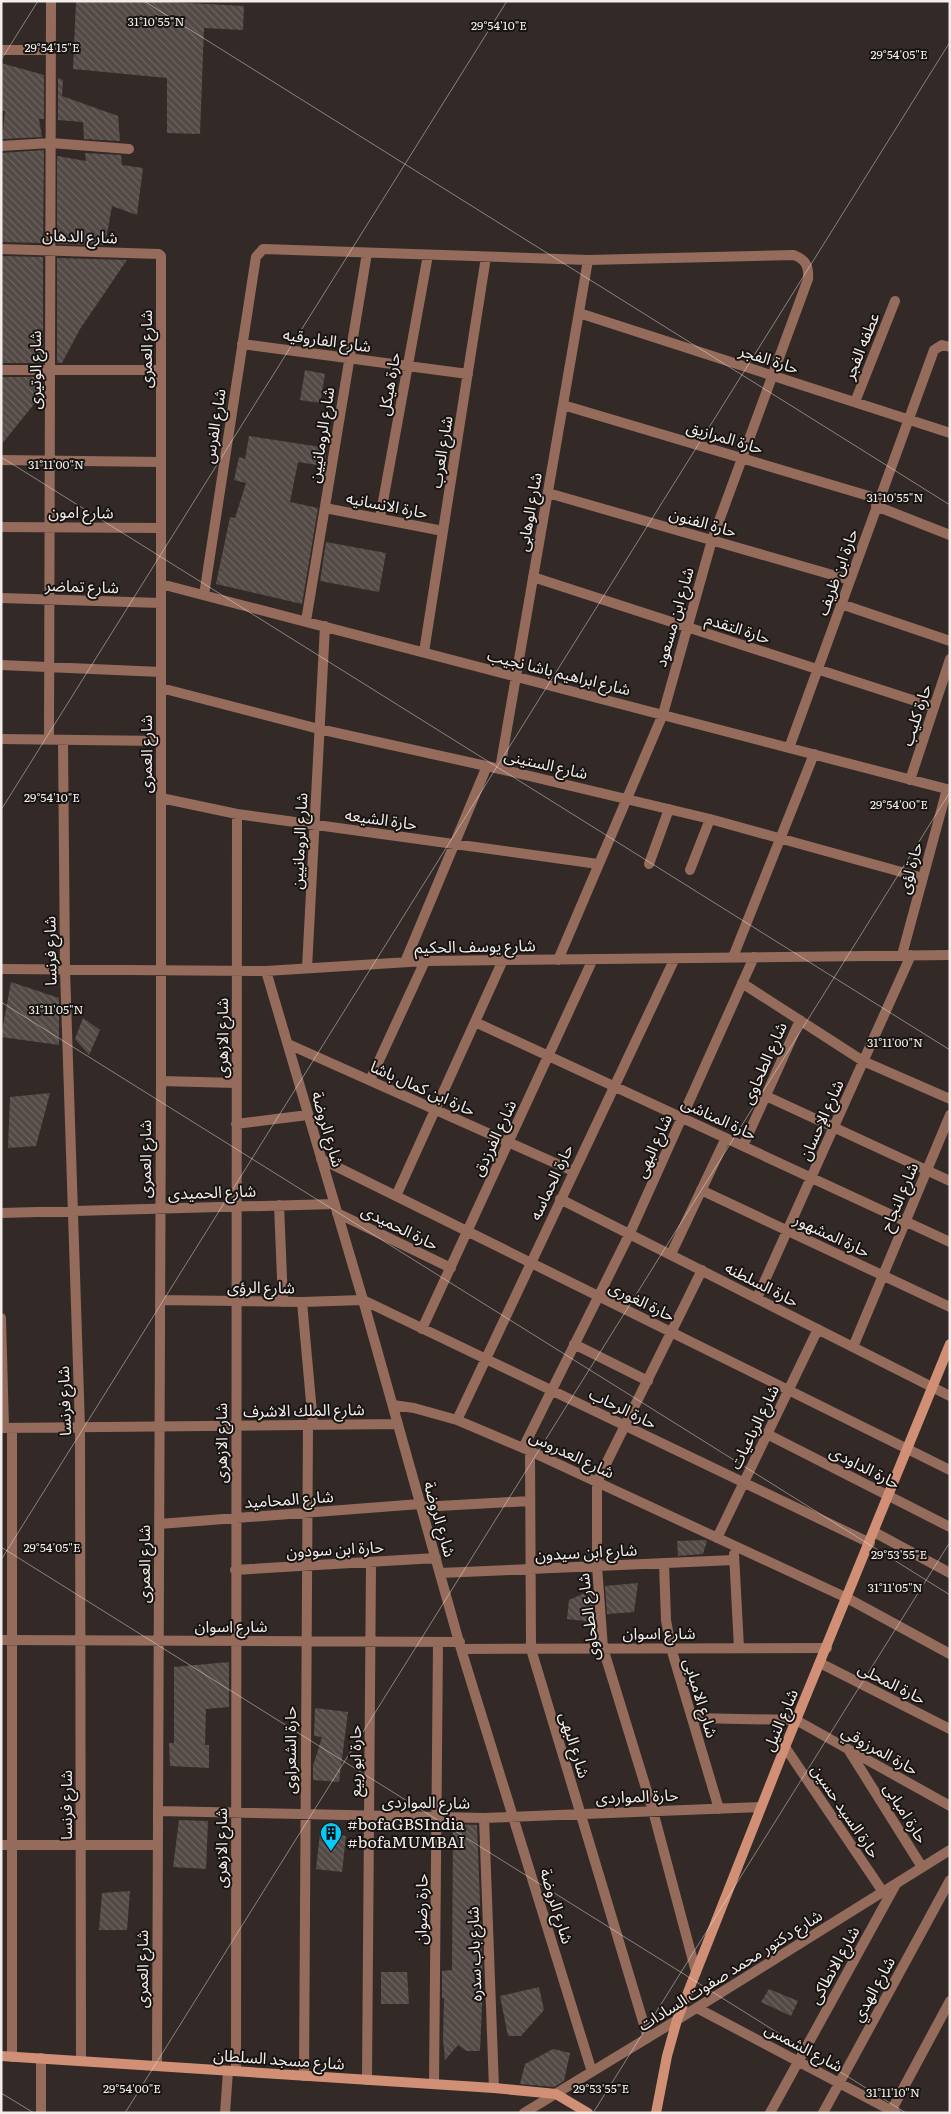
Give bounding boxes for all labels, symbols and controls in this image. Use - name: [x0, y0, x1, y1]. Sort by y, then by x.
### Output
- text: 31°10'55"N: [128, 12, 184, 30]
- text: 29°54'10"E: [471, 16, 527, 34]
- text: 29°54'15"E: [24, 38, 80, 56]
- text: 29°54'05"E: [870, 45, 928, 63]
- street label: شارع الدهان: [42, 222, 118, 250]
- street label: عطفه الفجر: [835, 308, 884, 384]
- street label: شارع العمرى: [133, 310, 159, 388]
- street label: شارع الفاروقيه: [281, 321, 373, 359]
- street label: شارع الوتيرى: [22, 330, 48, 410]
- street label: حارة الفجر: [735, 337, 802, 379]
- street label: حارة هيكل: [371, 350, 405, 417]
- street label: شارع الرومانيين: [301, 385, 341, 485]
- street label: شارع الفرس: [195, 387, 233, 465]
- street label: حارة المرازيق: [684, 413, 767, 459]
- street label: شارع العرب: [422, 414, 460, 490]
- text: 31°11'00"N: [28, 455, 84, 473]
- street label: شارع الوهابى: [509, 470, 549, 554]
- street label: حارة الانسانيه: [344, 484, 430, 524]
- text: 31°10'55"N: [867, 488, 923, 506]
- street label: شارع امون: [48, 498, 114, 526]
- street label: حارة الفنون: [667, 500, 740, 542]
- street label: حارة ابن ظريف: [809, 525, 863, 619]
- street label: شارع ابن مسعود: [647, 564, 701, 670]
- street label: شارع تماضر: [44, 572, 119, 600]
- street label: حارة التقدم: [702, 605, 774, 651]
- street label: شارع ابراهيم باشا نجيب: [485, 642, 633, 702]
- street label: حارة كليب: [894, 681, 936, 749]
- street label: شارع العمرى: [133, 715, 159, 793]
- street label: شارع الستينى: [502, 742, 590, 786]
- text: 29°54'10"E: [24, 788, 80, 806]
- street label: شارع الرومانيين: [283, 792, 315, 890]
- text: 29°54'00"E: [870, 795, 928, 813]
- street label: حارة الشيعه: [344, 801, 419, 835]
- street label: حارة لؤى: [891, 839, 927, 896]
- street label: شارع فرنسا: [36, 916, 64, 986]
- street label: شارع يوسف الحكيم: [414, 932, 536, 960]
- street label: شارع الازهرى: [209, 998, 235, 1078]
- text: 31°11'05"N: [28, 1000, 84, 1018]
- street label: شارع الطحاوى: [734, 1018, 794, 1108]
- text: 31°11'00"N: [867, 1033, 923, 1051]
- street label: حارة ابن كمال باشا: [367, 1053, 480, 1121]
- street label: شارع الإحسان: [792, 1075, 850, 1165]
- street label: شارع الروضة: [305, 1088, 351, 1170]
- street label: حارة المناشى: [678, 1089, 761, 1145]
- street label: شارع الفرزدق: [465, 1095, 523, 1181]
- street label: شارع البهى: [627, 1110, 679, 1182]
- street label: شارع العمرى: [132, 1120, 158, 1198]
- street label: حارة الحماسه: [522, 1140, 578, 1224]
- street label: شارع النجاح: [873, 1158, 925, 1236]
- street label: شارع الحميدى: [167, 1177, 257, 1207]
- street label: حارة الحميدى: [358, 1197, 443, 1255]
- street label: حارة المشهور: [790, 1206, 874, 1262]
- street label: حارة السلطنه: [721, 1254, 804, 1312]
- street label: شارع الرؤى: [227, 1273, 295, 1301]
- street label: حارة الغورى: [605, 1274, 680, 1326]
- street label: شارع فرنسا: [50, 1366, 78, 1436]
- street label: حارة الرحاب: [586, 1380, 661, 1434]
- street label: شارع الرباعيات: [722, 1380, 786, 1474]
- street label: شارع الملك الاشرف: [243, 1396, 365, 1424]
- street label: شارع الازهرى: [208, 1403, 234, 1483]
- street label: شارع العدروس: [525, 1423, 619, 1485]
- street label: حارة الداودى: [826, 1438, 905, 1494]
- street label: شارع الروضة: [417, 1478, 463, 1560]
- street label: شارع المحاميد: [244, 1483, 334, 1515]
- street label: شارع العمرى: [131, 1525, 157, 1603]
- street label: حارة ابن سودون: [285, 1533, 384, 1563]
- street label: شارع ابن سيدون: [534, 1536, 638, 1568]
- text: 29°54'05"E: [23, 1538, 81, 1556]
- text: 29°53'55"E: [871, 1545, 927, 1563]
- street label: شارع الطحاوى: [570, 1572, 606, 1662]
- text: 31°11'05"N: [867, 1578, 923, 1596]
- street label: شارع اسوان: [194, 1613, 268, 1639]
- street label: شارع اسوان: [622, 1620, 696, 1646]
- street label: شارع الامبابى: [677, 1655, 725, 1741]
- street label: حارة المحلى: [854, 1655, 930, 1709]
- street label: شارع النيل: [755, 1685, 805, 1755]
- street label: حارة الشعراوى: [277, 1706, 301, 1794]
- street label: شارع البهى: [553, 1709, 597, 1781]
- street label: حارة المرزوقي: [837, 1718, 923, 1782]
- street label: حارة ابو ربيع: [342, 1725, 368, 1797]
- street label: حارة السيد حسين: [806, 1759, 887, 1862]
- street label: شارع فرنسا: [53, 1770, 79, 1840]
- street label: حارة امبابى: [879, 1778, 935, 1847]
- street label: حارة المواردى: [595, 1782, 679, 1808]
- street label: شارع المواردى: [382, 1788, 470, 1816]
- street label: شارع الازهرى: [208, 1808, 234, 1888]
- place label: #bofaGBSIndia #bofaMUMBAI: [347, 1811, 465, 1853]
- building icon: #bofaGBSIndia #bofaMUMBAI: [319, 1821, 343, 1852]
- street label: شارع الروضة: [533, 1865, 581, 1947]
- street label: حارة رضوان: [407, 1873, 433, 1945]
- street label: شارع دكتور محمد صفوت السادات: [633, 1902, 827, 2038]
- street label: شارع باب سدره: [459, 1906, 489, 2002]
- street label: شارع الانطاكى: [802, 1921, 866, 2009]
- street label: شارع العمرى: [129, 1930, 155, 2008]
- street label: شارع الهدي: [844, 1952, 902, 2026]
- street label: شارع الشمس: [760, 2015, 848, 2079]
- street label: شارع مسجد السلطان: [212, 2041, 346, 2077]
- text: 29°54'00"E: [103, 2079, 161, 2097]
- text: 29°53'55"E: [573, 2079, 629, 2097]
- text: 31°11'10"N: [866, 2083, 920, 2101]

